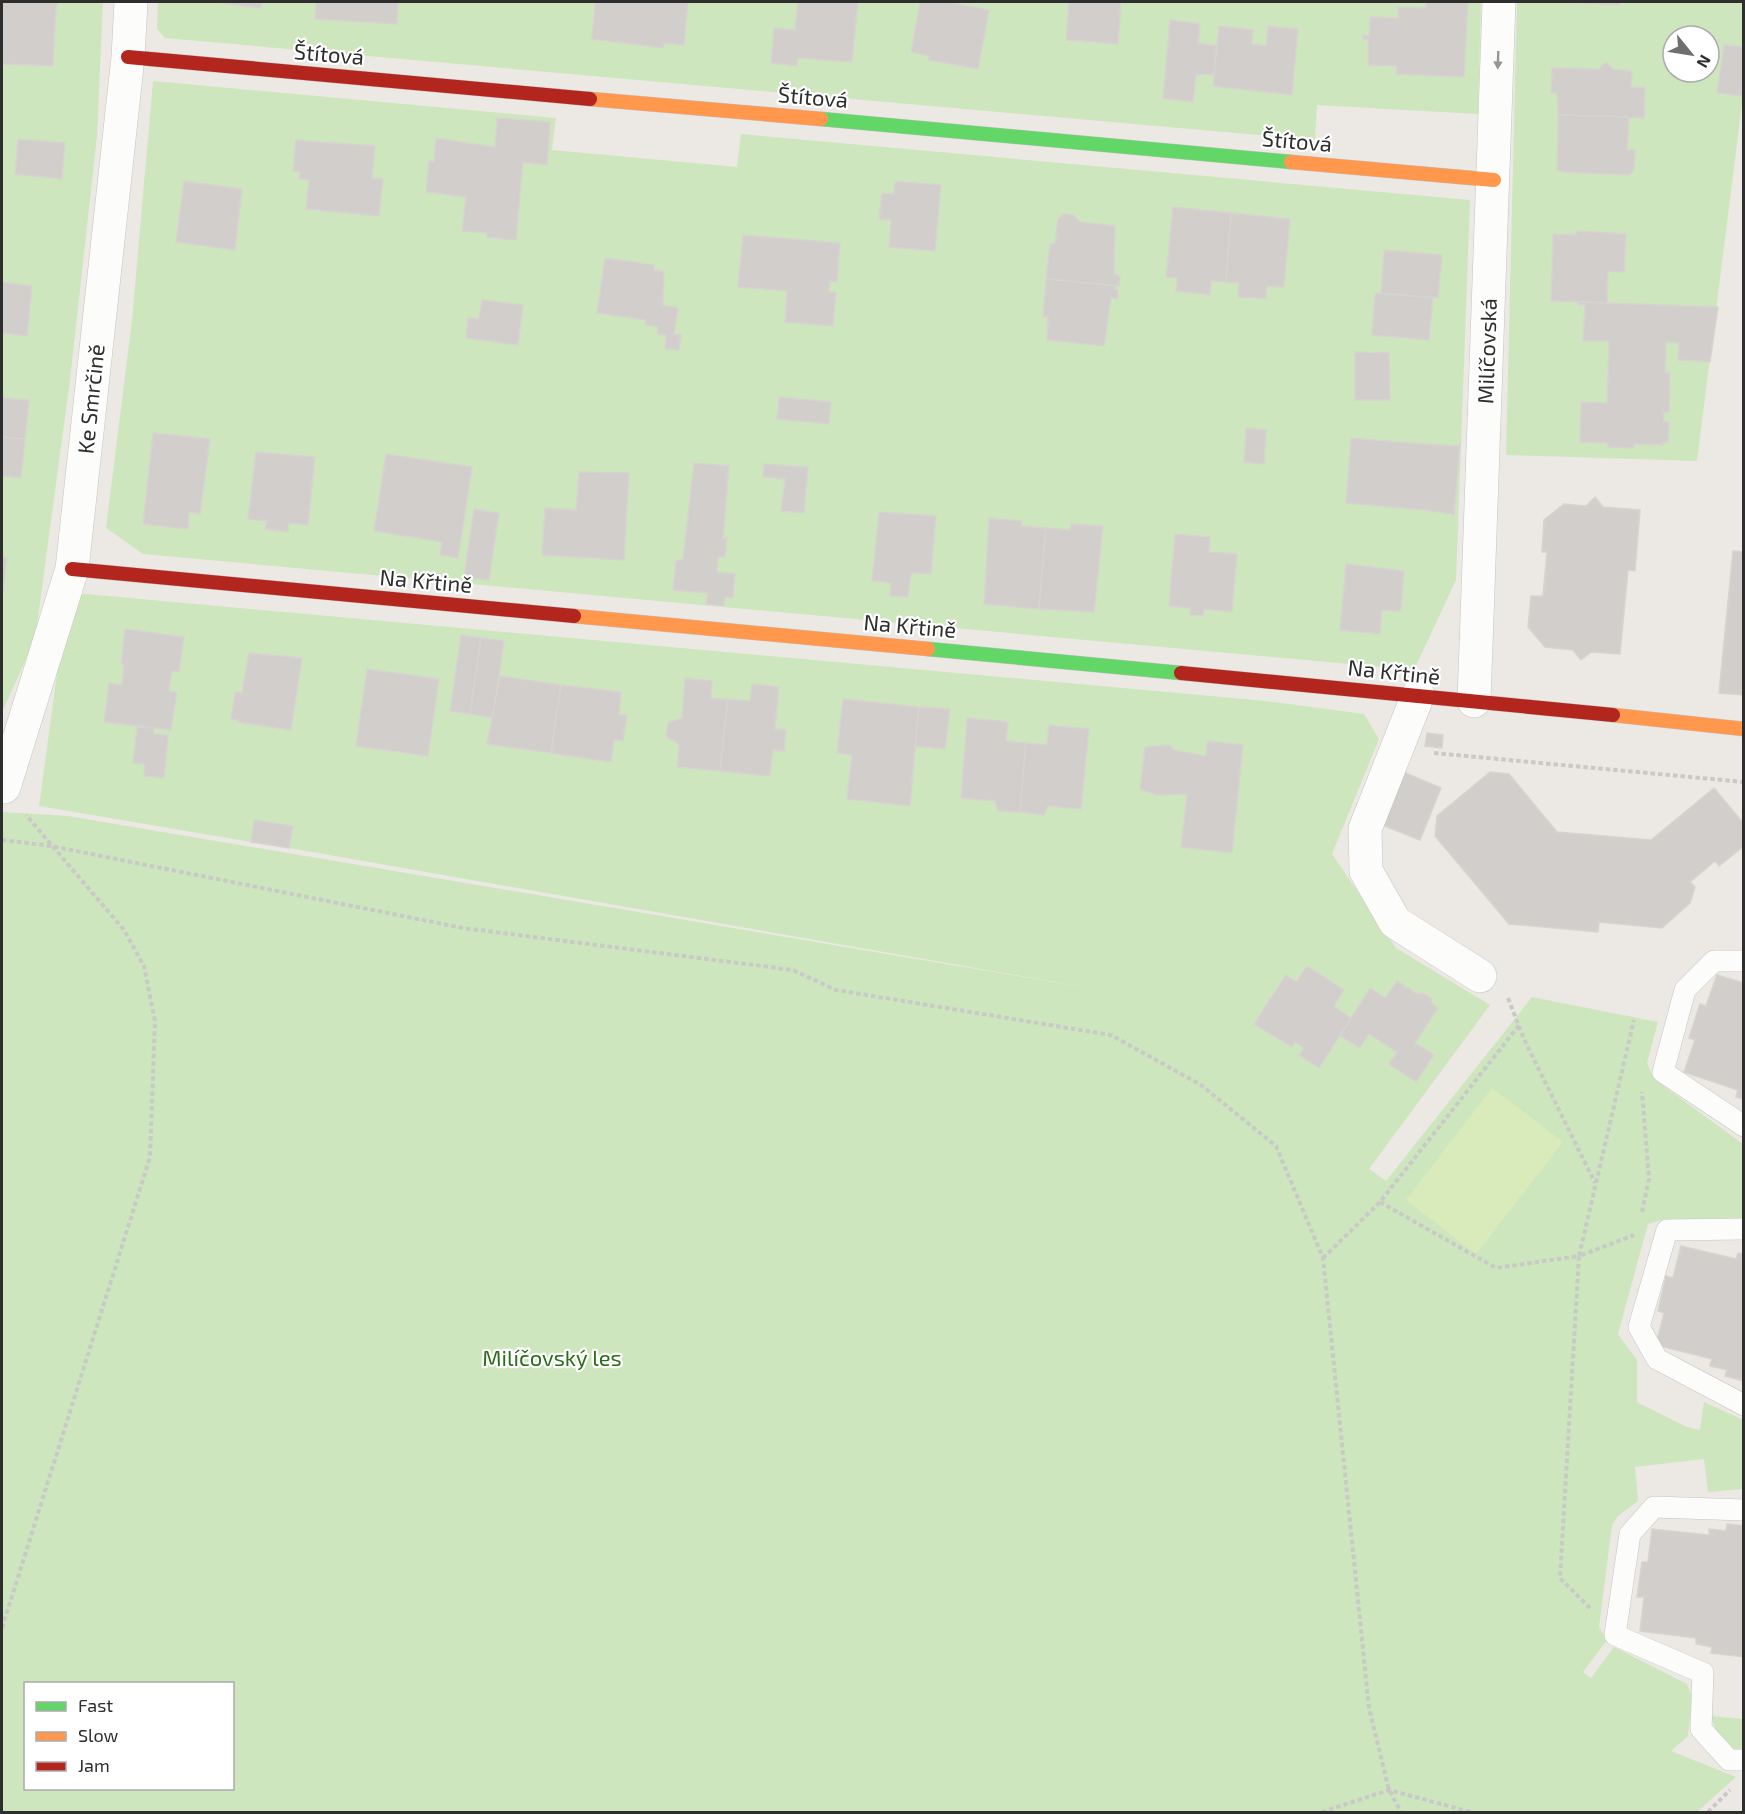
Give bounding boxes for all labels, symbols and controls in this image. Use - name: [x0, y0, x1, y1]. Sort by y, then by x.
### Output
- north arrow: [1661, 24, 1721, 84]
- street label: Štítová: [293, 37, 365, 69]
- one-way arrow: [1493, 50, 1502, 69]
- text: N: [1693, 52, 1716, 72]
- street label: Štítová: [777, 80, 849, 112]
- street label: Štítová: [1261, 124, 1333, 156]
- street label: Milíčovská: [1471, 298, 1501, 404]
- street label: Ke Smrčině: [71, 343, 109, 455]
- street label: Na Křtině: [379, 563, 473, 597]
- street label: Na Křtině: [863, 608, 957, 642]
- street label: Na Křtině: [1347, 653, 1442, 689]
- park label: Milíčovský les: [482, 1344, 622, 1370]
- legend: [24, 1682, 234, 1790]
- text: Fast: [78, 1694, 113, 1716]
- text: Slow: [78, 1724, 119, 1746]
- text: Jam: [78, 1754, 110, 1776]

